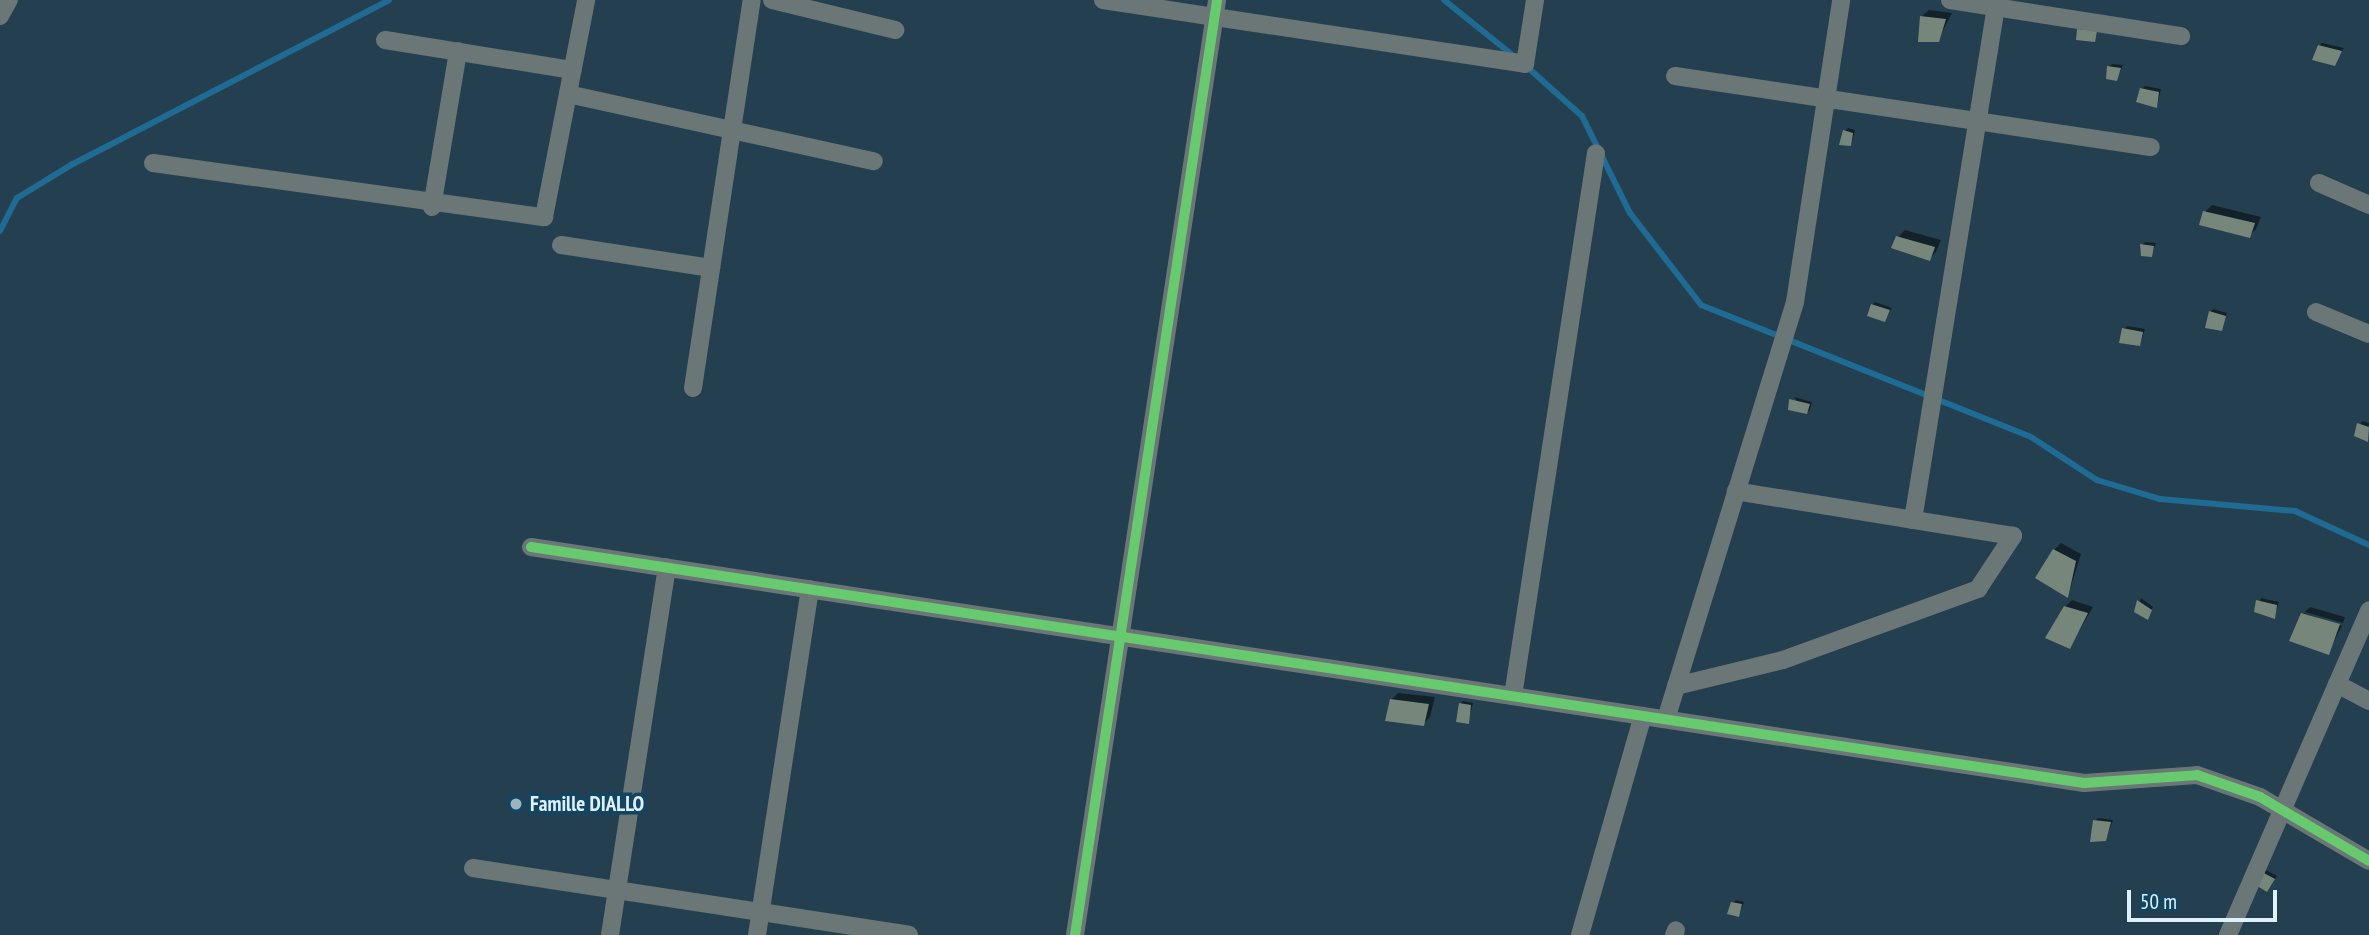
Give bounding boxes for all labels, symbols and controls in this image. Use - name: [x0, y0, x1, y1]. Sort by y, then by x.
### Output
- place label: Famille DIALLO: [530, 791, 644, 817]
- marker: Famille DIALLO: [508, 796, 524, 812]
- scale bar: [2131, 876, 2282, 920]
- text: 50 m: [2140, 888, 2177, 915]

